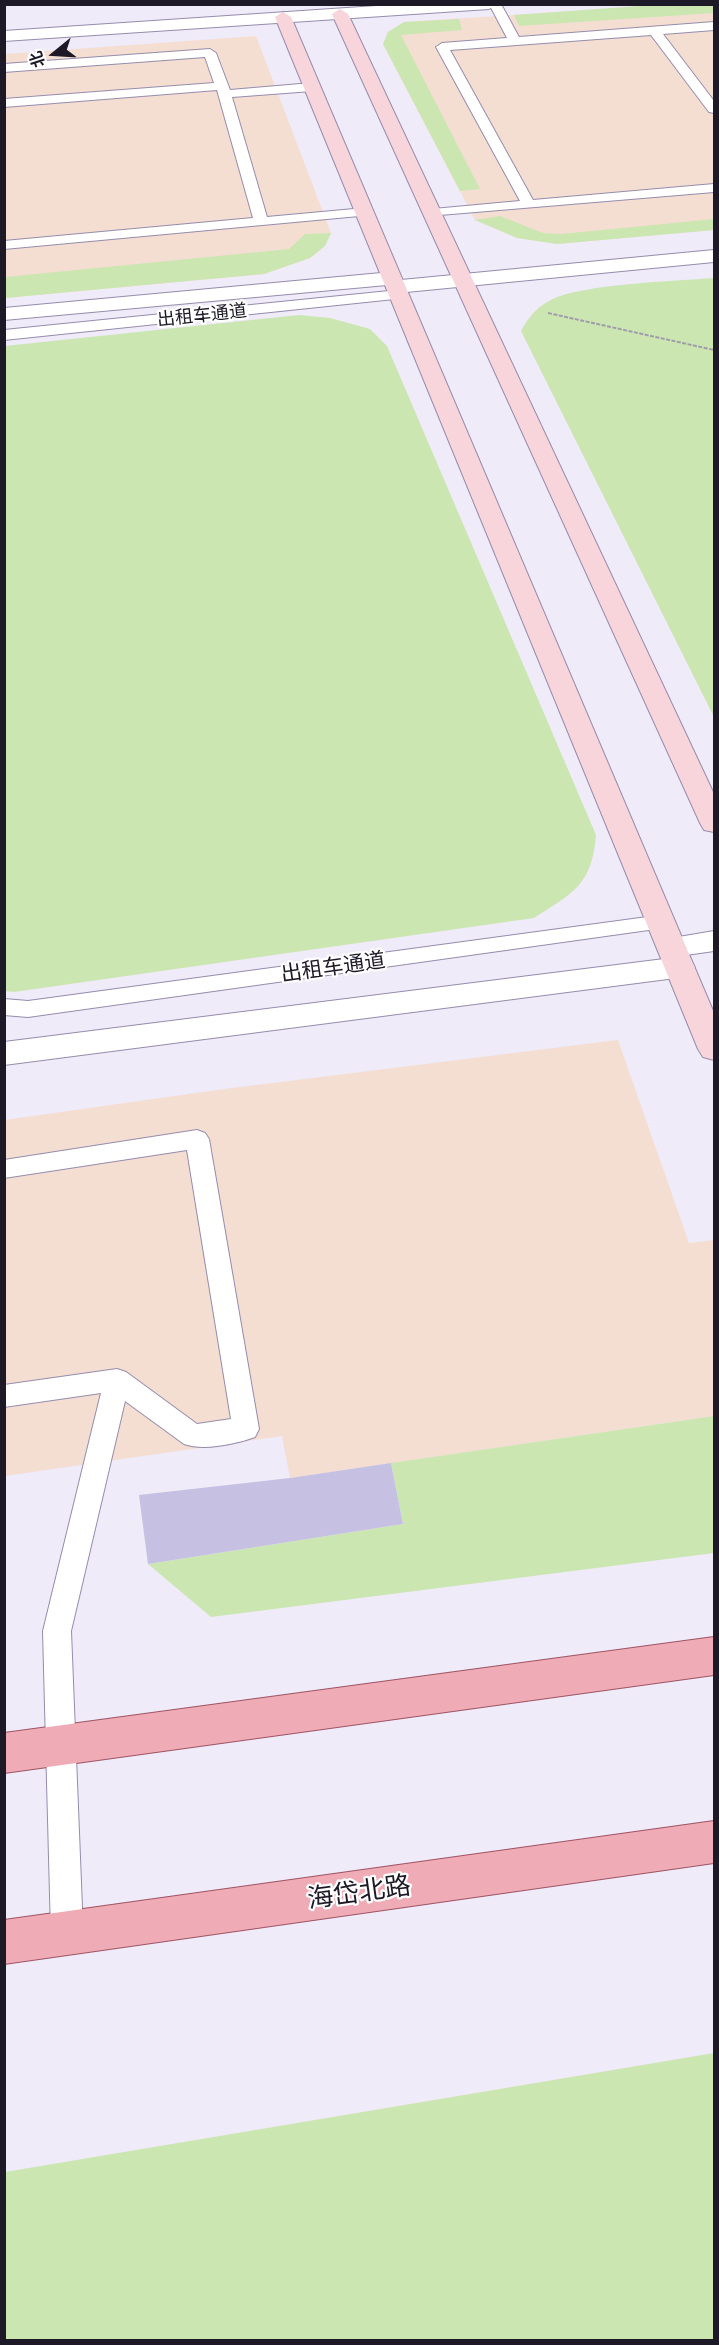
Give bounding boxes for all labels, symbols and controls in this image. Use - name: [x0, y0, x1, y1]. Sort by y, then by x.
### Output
- north arrow: [24, 24, 84, 84]
- text: 北: [26, 49, 48, 70]
- street label: 出租车通道: [156, 300, 248, 330]
- street label: 出租车通道: [279, 947, 387, 987]
- street label: 海岱北路: [305, 1869, 413, 1915]

